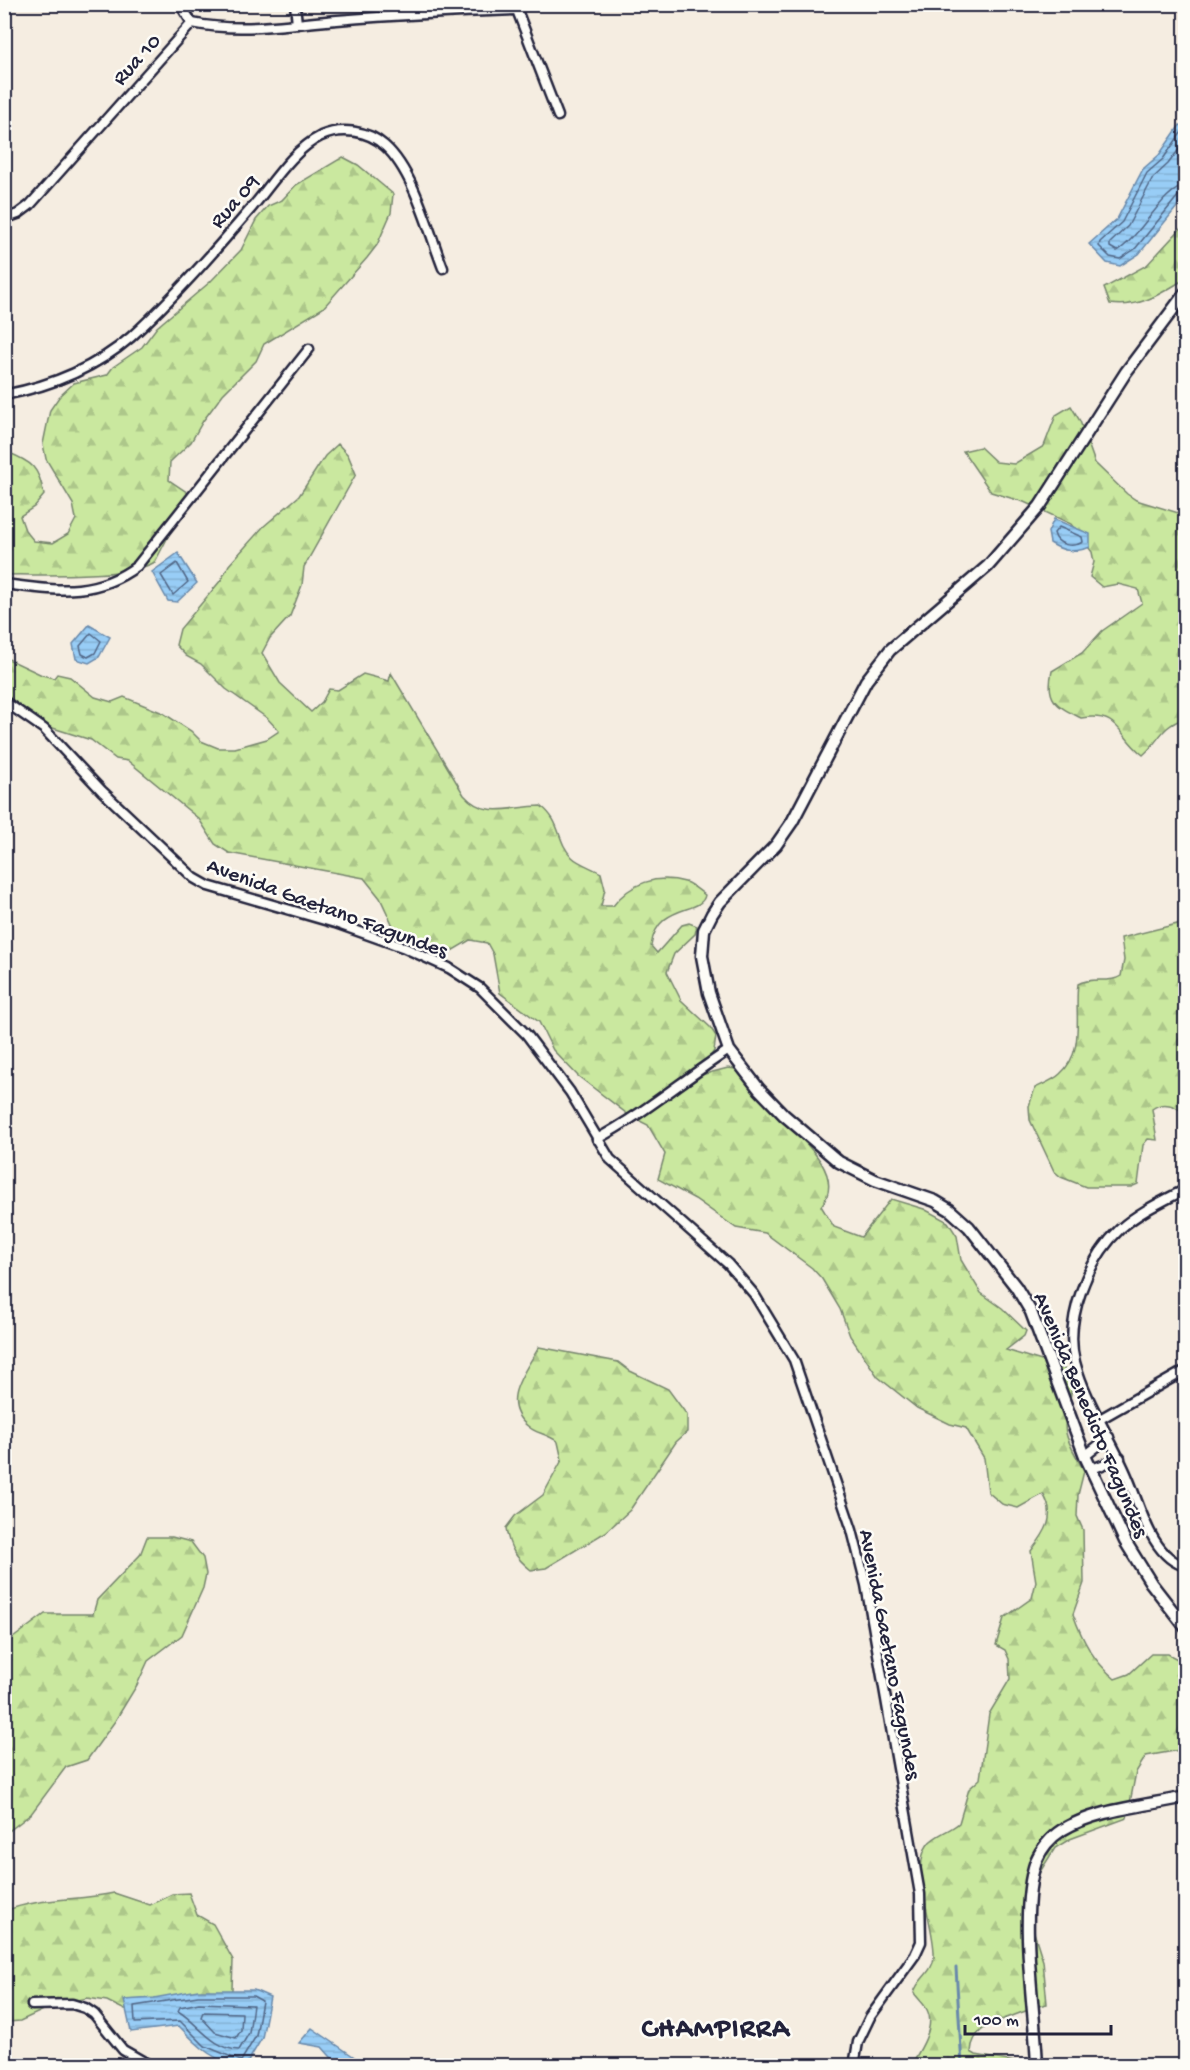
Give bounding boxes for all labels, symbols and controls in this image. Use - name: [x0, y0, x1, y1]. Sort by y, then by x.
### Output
- street label: Rua 10: [108, 29, 168, 92]
- street label: Rua 09: [206, 170, 266, 235]
- street label: Avenida Gaetano Fagundes: [203, 854, 451, 966]
- street label: Avenida Benedicto Fagundes: [1026, 1289, 1153, 1543]
- street label: Avenida Gaetano Fagundes: [851, 1527, 925, 1783]
- scale bar: [965, 1998, 1110, 2036]
- text: 100 m: [973, 2011, 1019, 2032]
- district label: CHAMPIRRA: [642, 2014, 791, 2047]

